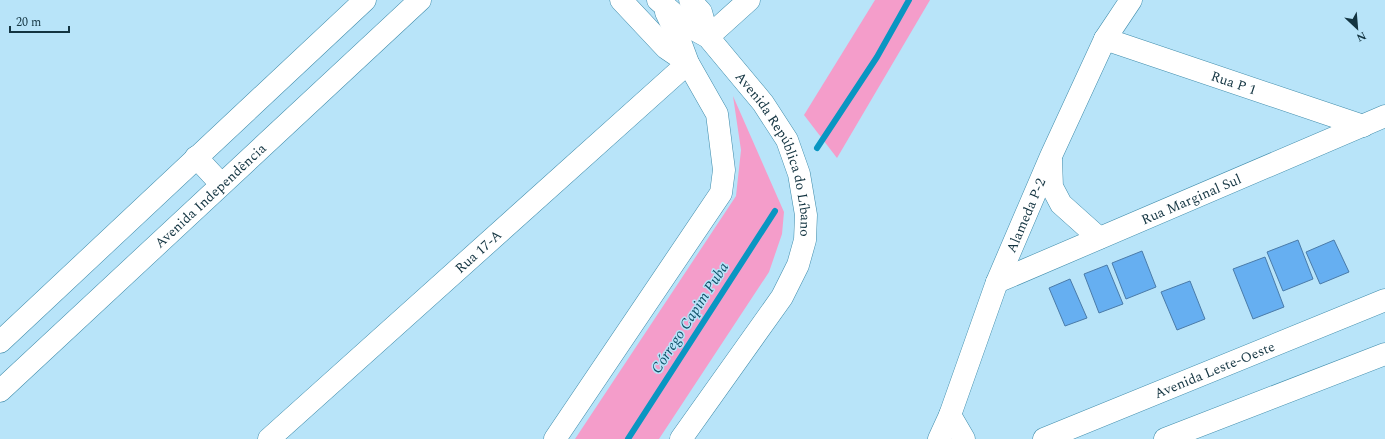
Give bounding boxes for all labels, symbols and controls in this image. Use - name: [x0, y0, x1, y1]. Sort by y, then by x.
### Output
- scale bar: [10, 8, 69, 34]
- north arrow: [1337, 8, 1377, 48]
- text: 20 m: [16, 13, 41, 32]
- text: N: [1353, 27, 1369, 46]
- street label: Rua P 1: [1208, 65, 1259, 100]
- street label: Avenida República do Líbano: [730, 67, 817, 237]
- street label: Avenida Independência: [149, 138, 271, 253]
- street label: Rua Marginal Sul: [1138, 168, 1244, 230]
- street label: Alameda P-2: [1000, 175, 1051, 256]
- street label: Rua 17-A: [450, 224, 507, 278]
- water label: Córrego Capim Puba: [645, 257, 735, 378]
- street label: Avenida Leste-Oeste: [1151, 335, 1278, 404]

